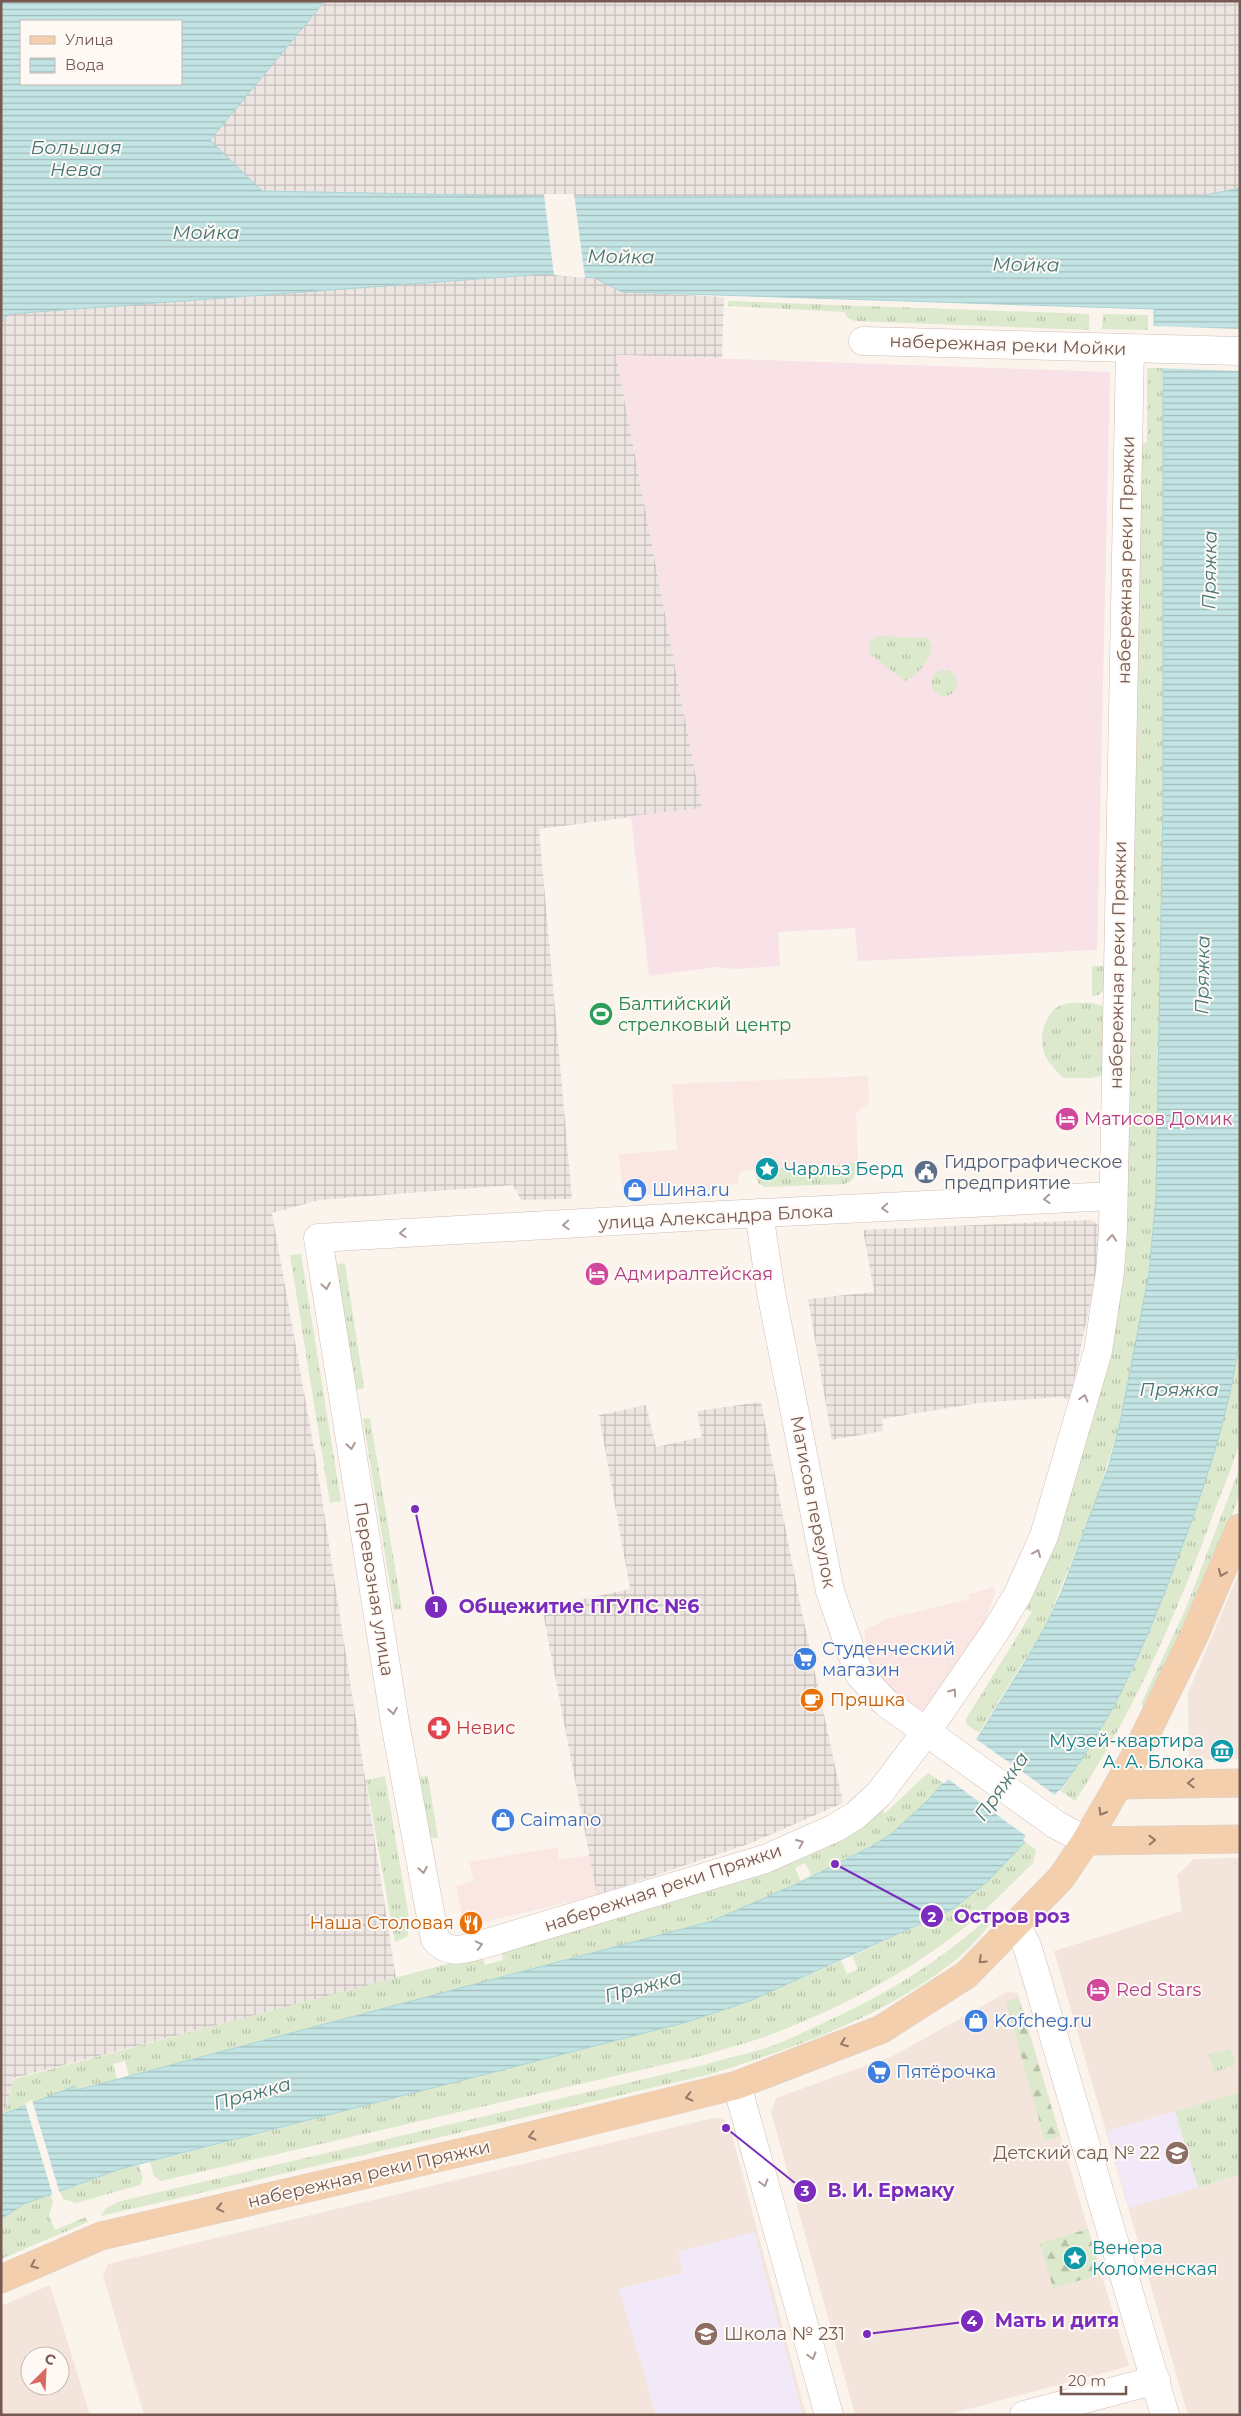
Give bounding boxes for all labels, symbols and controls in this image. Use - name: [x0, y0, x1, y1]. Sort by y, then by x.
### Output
- legend: [20, 20, 182, 85]
- text: Улица: [65, 30, 113, 49]
- text: Вода: [65, 55, 104, 74]
- water label: Большая Нева: [31, 136, 121, 181]
- water label: Мойка: [172, 221, 240, 244]
- water label: Мойка: [587, 244, 655, 269]
- water label: Мойка: [992, 252, 1060, 277]
- street label: набережная реки Мойки: [889, 330, 1127, 360]
- street label: набережная реки Пряжки: [1113, 436, 1139, 684]
- water label: Пряжка: [1197, 530, 1222, 610]
- street label: набережная реки Пряжки: [1105, 841, 1131, 1089]
- water label: Пряжка: [1190, 935, 1215, 1015]
- place label: Балтийский стрелковый центр: [618, 993, 791, 1036]
- sports icon: Балтийский стрелковый центр: [588, 1001, 614, 1027]
- hotel icon: Матисов Домик: [1054, 1106, 1080, 1132]
- place label: Матисов Домик: [1084, 1108, 1233, 1130]
- place label: Гидрографическое предприятие: [944, 1151, 1123, 1194]
- place icon: Чарльз Берд: [754, 1156, 780, 1182]
- place label: Чарльз Берд: [784, 1158, 904, 1180]
- public building icon: Гидрографическое предприятие: [913, 1159, 939, 1185]
- shop icon: Шина.ru: [622, 1177, 648, 1203]
- place label: Шина.ru: [652, 1179, 730, 1201]
- one-way arrow: [1043, 1194, 1051, 1205]
- street label: улица Александра Блока: [597, 1200, 834, 1234]
- one-way arrow: [881, 1203, 888, 1213]
- one-way arrow: [561, 1219, 569, 1230]
- one-way arrow: [399, 1228, 407, 1239]
- one-way arrow: [1107, 1234, 1118, 1242]
- hotel icon: Адмиралтейская: [584, 1261, 610, 1287]
- place label: Адмиралтейская: [614, 1263, 773, 1285]
- one-way arrow: [320, 1282, 330, 1290]
- water label: Пряжка: [1139, 1378, 1219, 1401]
- one-way arrow: [1079, 1394, 1089, 1402]
- street label: Матисов переулок: [785, 1414, 841, 1591]
- one-way arrow: [345, 1443, 356, 1451]
- street label: Перевозная улица: [349, 1500, 399, 1678]
- one-way arrow: [1030, 1549, 1041, 1558]
- one-way arrow: [1217, 1568, 1228, 1577]
- callout: Общежитие ПГУПС №6: [424, 1590, 710, 1624]
- text: Общежитие ПГУПС №6: [459, 1595, 699, 1618]
- text: 1: [433, 1597, 439, 1616]
- place label: Студенческий магазин: [822, 1638, 955, 1681]
- supermarket icon: Студенческий магазин: [792, 1646, 818, 1672]
- cafe icon: Пряшка: [799, 1687, 825, 1713]
- one-way arrow: [947, 1688, 956, 1698]
- place label: Пряшка: [830, 1689, 905, 1711]
- one-way arrow: [388, 1706, 398, 1715]
- pharmacy icon: Невис: [426, 1715, 452, 1741]
- place label: Невис: [456, 1717, 515, 1739]
- place label: Музей-квартира А. А. Блока: [1049, 1730, 1204, 1773]
- museum icon: Музей-квартира А. А. Блока: [1209, 1738, 1235, 1764]
- water label: Пряжка: [969, 1747, 1034, 1825]
- one-way arrow: [1187, 1778, 1194, 1788]
- shop icon: Caimano: [490, 1807, 516, 1833]
- one-way arrow: [1099, 1807, 1109, 1816]
- place label: Caimano: [520, 1809, 601, 1831]
- one-way arrow: [1148, 1835, 1156, 1845]
- one-way arrow: [795, 1838, 804, 1849]
- street label: набережная реки Пряжки: [541, 1839, 785, 1937]
- one-way arrow: [417, 1866, 427, 1875]
- callout: Остров роз: [919, 1899, 1081, 1933]
- text: Остров роз: [954, 1905, 1070, 1928]
- text: 2: [928, 1907, 937, 1926]
- restaurant icon: Наша Столовая: [458, 1910, 484, 1936]
- place label: Наша Столовая: [310, 1912, 454, 1934]
- one-way arrow: [475, 1940, 484, 1951]
- one-way arrow: [978, 1954, 987, 1963]
- water label: Пряжка: [602, 1965, 684, 2008]
- hotel icon: Red Stars: [1085, 1977, 1111, 2003]
- place label: Red Stars: [1116, 1979, 1202, 2001]
- shop icon: Kofcheg.ru: [963, 2008, 989, 2034]
- place label: Kofcheg.ru: [994, 2010, 1092, 2032]
- one-way arrow: [840, 2037, 849, 2048]
- supermarket icon: Пятёрочка: [866, 2059, 892, 2085]
- place label: Пятёрочка: [896, 2061, 996, 2083]
- water label: Пряжка: [211, 2072, 293, 2115]
- one-way arrow: [686, 2091, 694, 2101]
- one-way arrow: [528, 2130, 536, 2140]
- street label: набережная реки Пряжки: [245, 2135, 493, 2213]
- school or university icon: Детский сад № 22: [1164, 2140, 1190, 2166]
- place label: Детский сад № 22: [993, 2142, 1160, 2164]
- callout: В. И. Ермаку: [792, 2174, 964, 2208]
- one-way arrow: [758, 2178, 769, 2187]
- text: В. И. Ермаку: [828, 2179, 955, 2202]
- text: 3: [800, 2181, 810, 2200]
- one-way arrow: [216, 2202, 225, 2213]
- place label: Венера Коломенская: [1092, 2237, 1218, 2280]
- place icon: Венера Коломенская: [1062, 2245, 1088, 2271]
- one-way arrow: [30, 2258, 39, 2269]
- callout: Мать и дитя: [960, 2304, 1129, 2338]
- text: Мать и дитя: [995, 2309, 1119, 2332]
- text: 4: [967, 2311, 978, 2330]
- school or university icon: Школа № 231: [693, 2321, 719, 2347]
- place label: Школа № 231: [724, 2323, 845, 2345]
- north arrow: [20, 2346, 70, 2396]
- text: С: [42, 2349, 59, 2369]
- one-way arrow: [807, 2352, 817, 2360]
- scale bar: [1061, 2364, 1126, 2396]
- text: 20 m: [1068, 2371, 1106, 2390]

